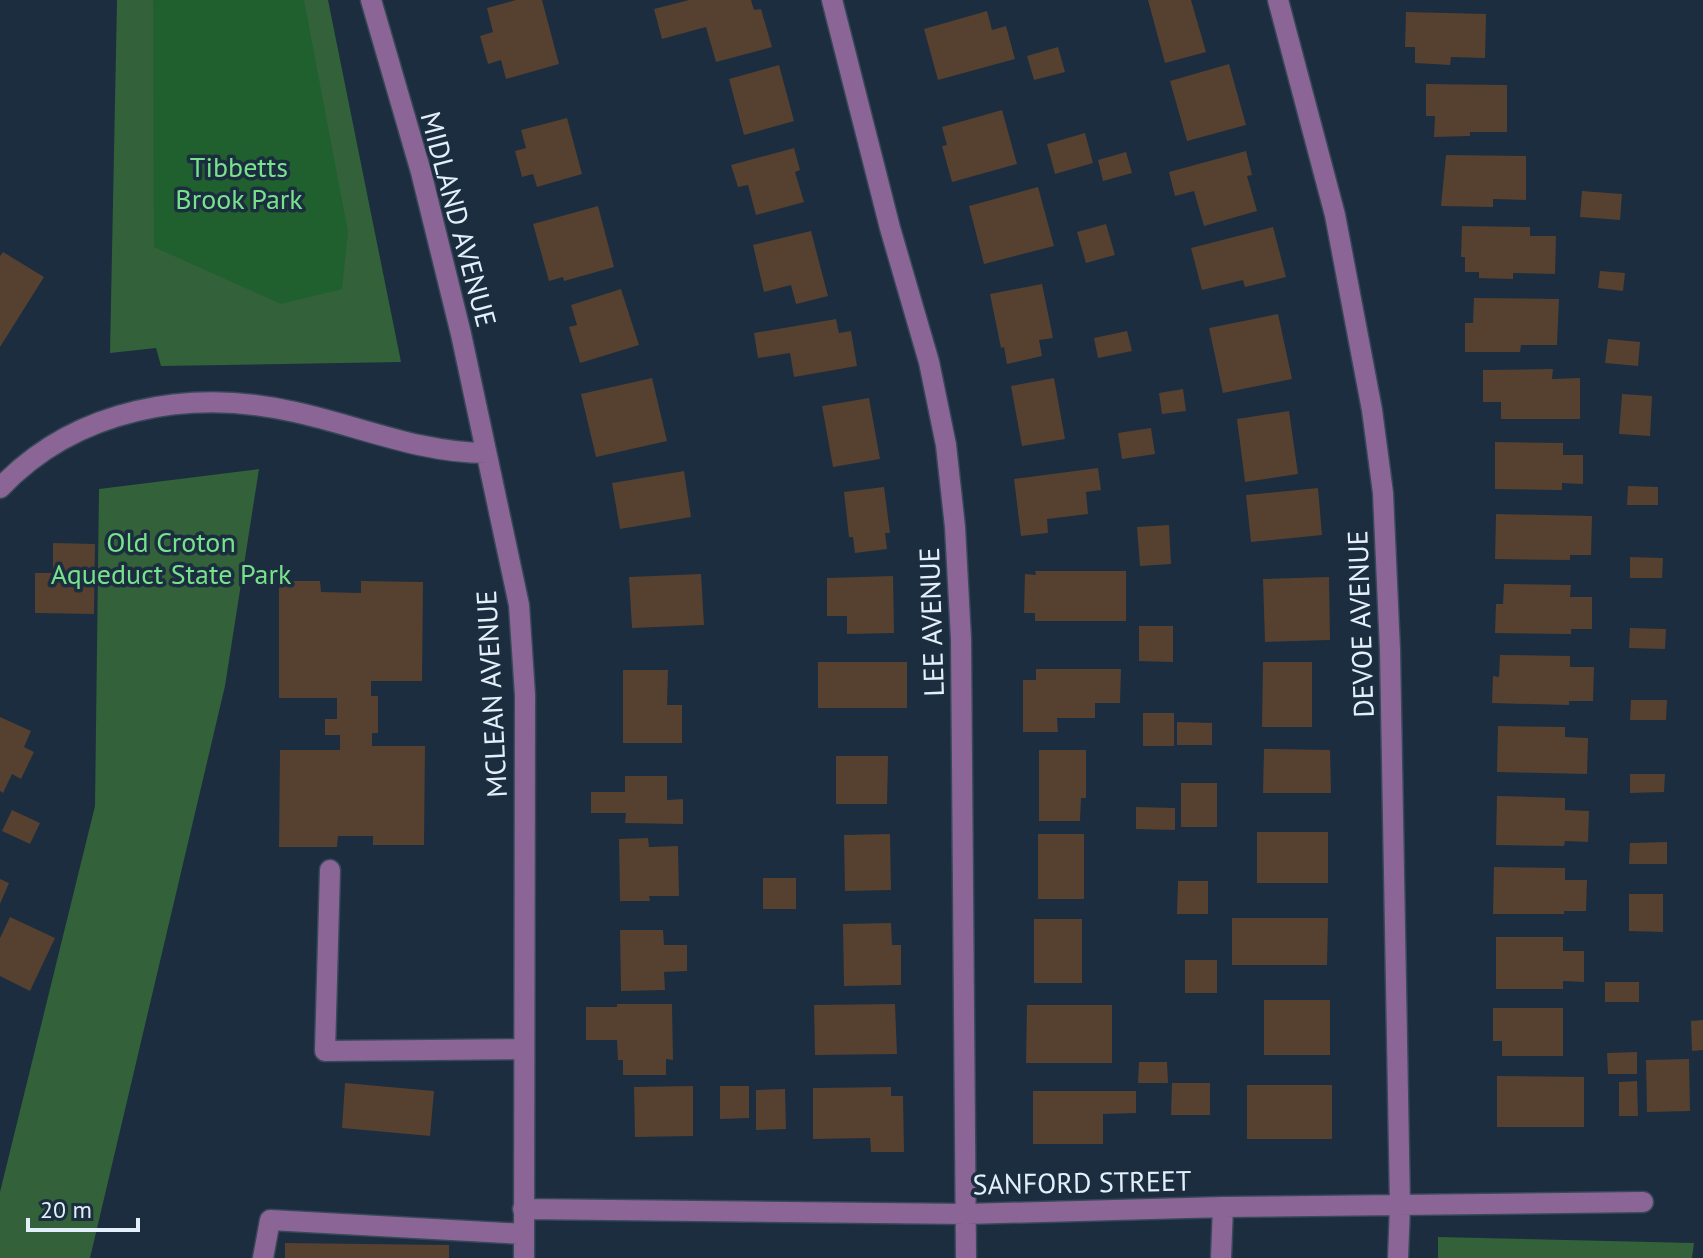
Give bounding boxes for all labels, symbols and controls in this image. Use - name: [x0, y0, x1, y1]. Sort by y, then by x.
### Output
- street label: MIDLAND AVENUE: [412, 107, 506, 331]
- park label: Tibbetts Brook Park: [175, 148, 303, 217]
- park label: Old Croton Aqueduct State Park: [51, 523, 292, 592]
- street label: DEVOE AVENUE: [1338, 530, 1382, 718]
- street label: LEE AVENUE: [910, 547, 952, 697]
- street label: MCLEAN AVENUE: [467, 589, 515, 799]
- street label: SANFORD STREET: [972, 1162, 1192, 1202]
- scale bar: [28, 1182, 138, 1232]
- text: 20 m: [40, 1194, 92, 1225]

